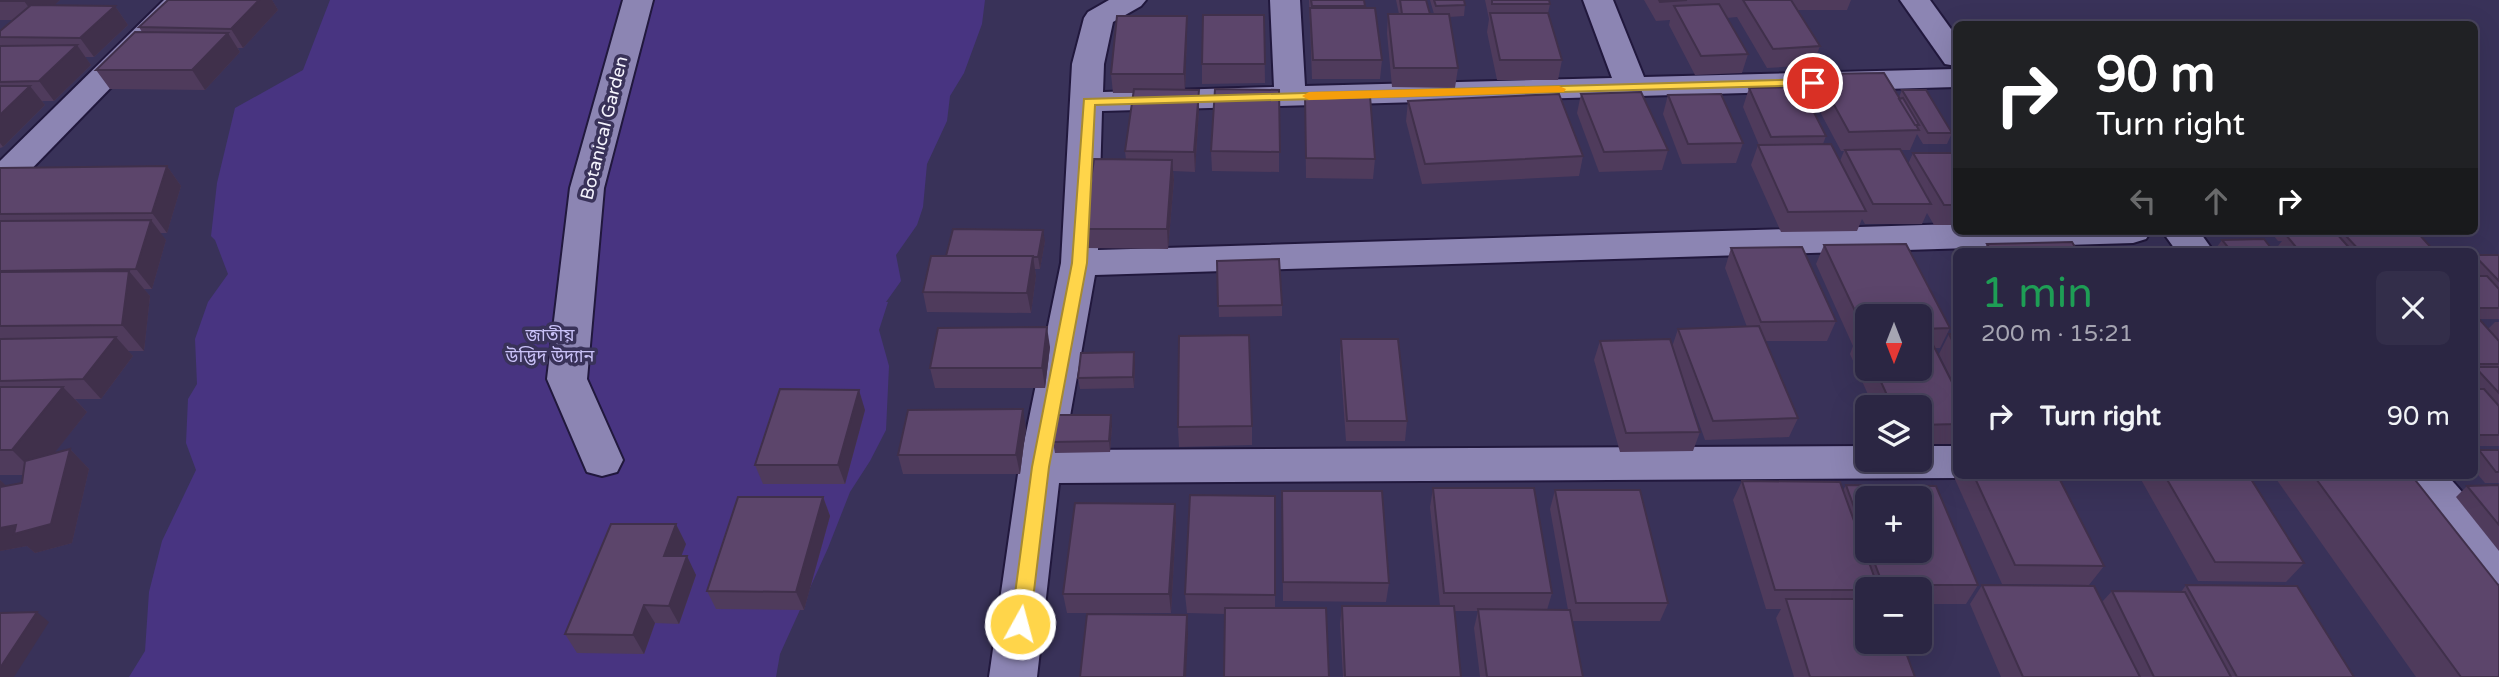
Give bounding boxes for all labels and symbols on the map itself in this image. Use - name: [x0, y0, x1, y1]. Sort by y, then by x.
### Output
- pin: [1783, 53, 1843, 113]
- street label: Botanical Garden: [575, 54, 633, 202]
- north arrow: [1855, 304, 1932, 382]
- park label: জাতীয় উদ্ভিদ উদ্যান: [505, 324, 596, 367]
- position arrow: [983, 587, 1057, 661]

